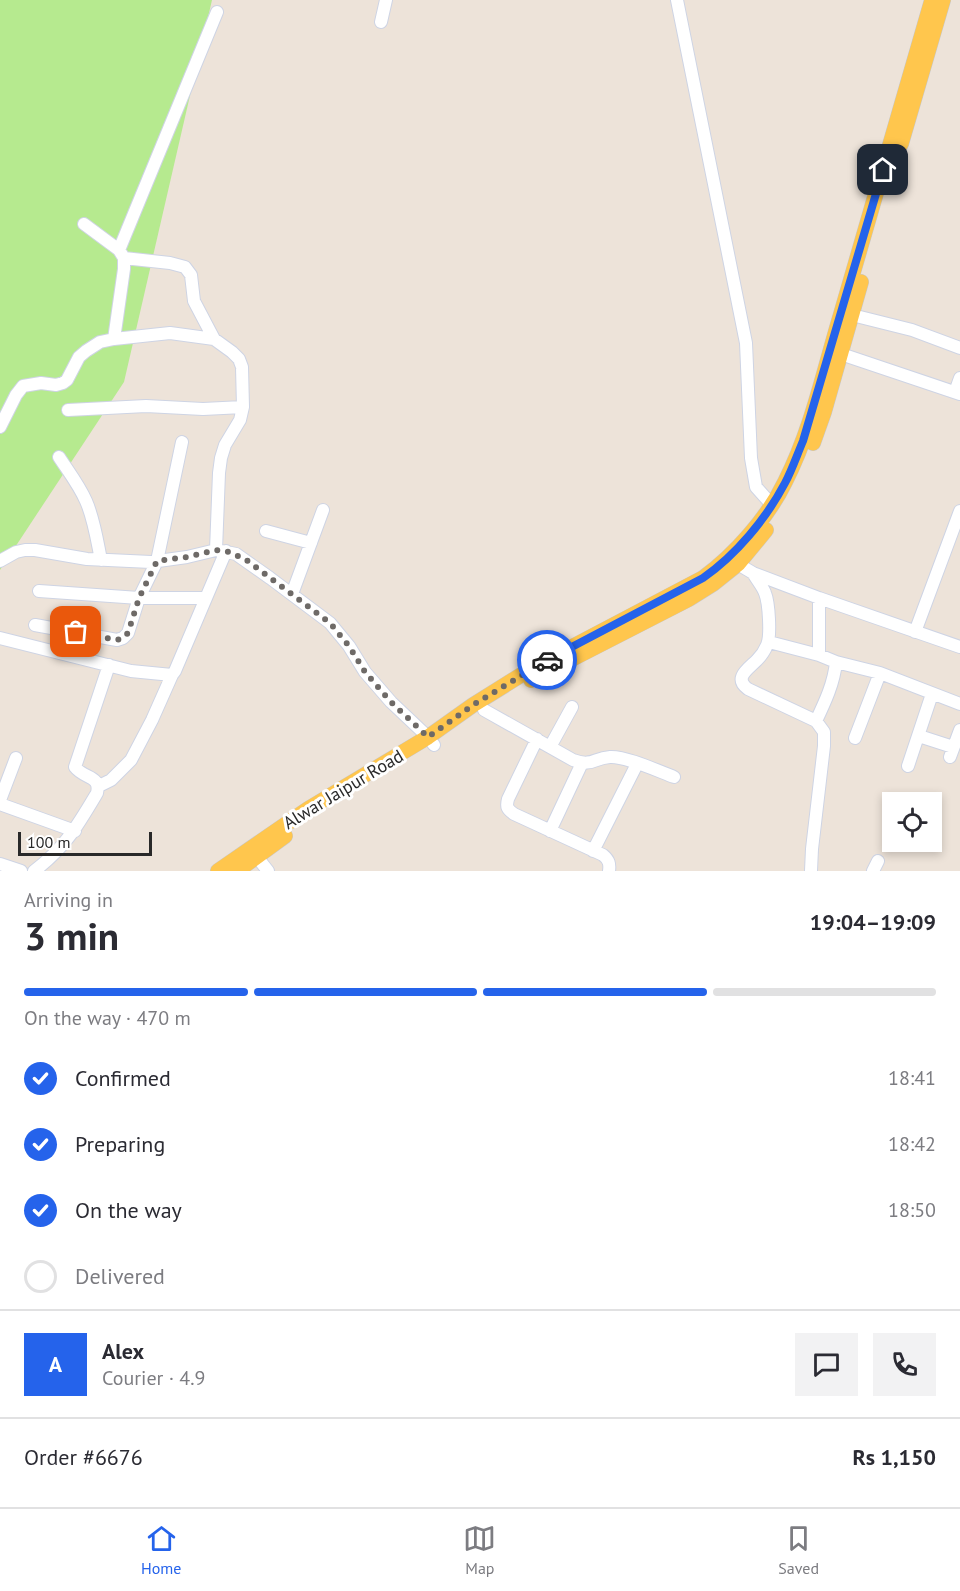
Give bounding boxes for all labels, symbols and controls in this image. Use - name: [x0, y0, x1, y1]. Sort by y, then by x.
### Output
- pin: [857, 144, 908, 195]
- icon: home: [866, 153, 899, 186]
- pin: [50, 606, 101, 657]
- icon: bag: [59, 615, 92, 648]
- courier: [517, 630, 577, 690]
- icon: car: [531, 644, 564, 677]
- street label: Alwar Jaipur Road: [279, 744, 407, 834]
- map controls: [882, 792, 942, 852]
- button: locate: [882, 792, 942, 852]
- scale bar: [18, 829, 152, 857]
- text: 100 m: [27, 832, 70, 852]
- text: Arriving in: [24, 887, 113, 913]
- text: 19:04–19:09: [810, 908, 936, 936]
- text: 3 min: [24, 910, 119, 961]
- text: On the way · 470 m: [24, 1005, 191, 1031]
- icon: check: [24, 1062, 57, 1095]
- text: Confirmed: [75, 1064, 171, 1092]
- text: 18:41: [888, 1065, 936, 1091]
- icon: check: [24, 1128, 57, 1161]
- text: Preparing: [75, 1130, 165, 1158]
- text: 18:42: [888, 1131, 936, 1157]
- icon: check: [24, 1194, 57, 1227]
- text: On the way: [75, 1196, 182, 1224]
- text: 18:50: [888, 1197, 936, 1223]
- text: Delivered: [75, 1262, 165, 1290]
- button: chat: [795, 1333, 858, 1396]
- button: phone: [873, 1333, 936, 1396]
- text: Alex: [102, 1337, 144, 1365]
- text: A: [49, 1350, 62, 1378]
- text: Courier · 4.9: [102, 1365, 205, 1391]
- text: Order #6676: [24, 1443, 143, 1471]
- text: Rs 1,150: [852, 1443, 936, 1471]
- tab: Home: [141, 1522, 181, 1578]
- tab: Map: [463, 1522, 496, 1578]
- tab: Saved: [778, 1522, 819, 1578]

